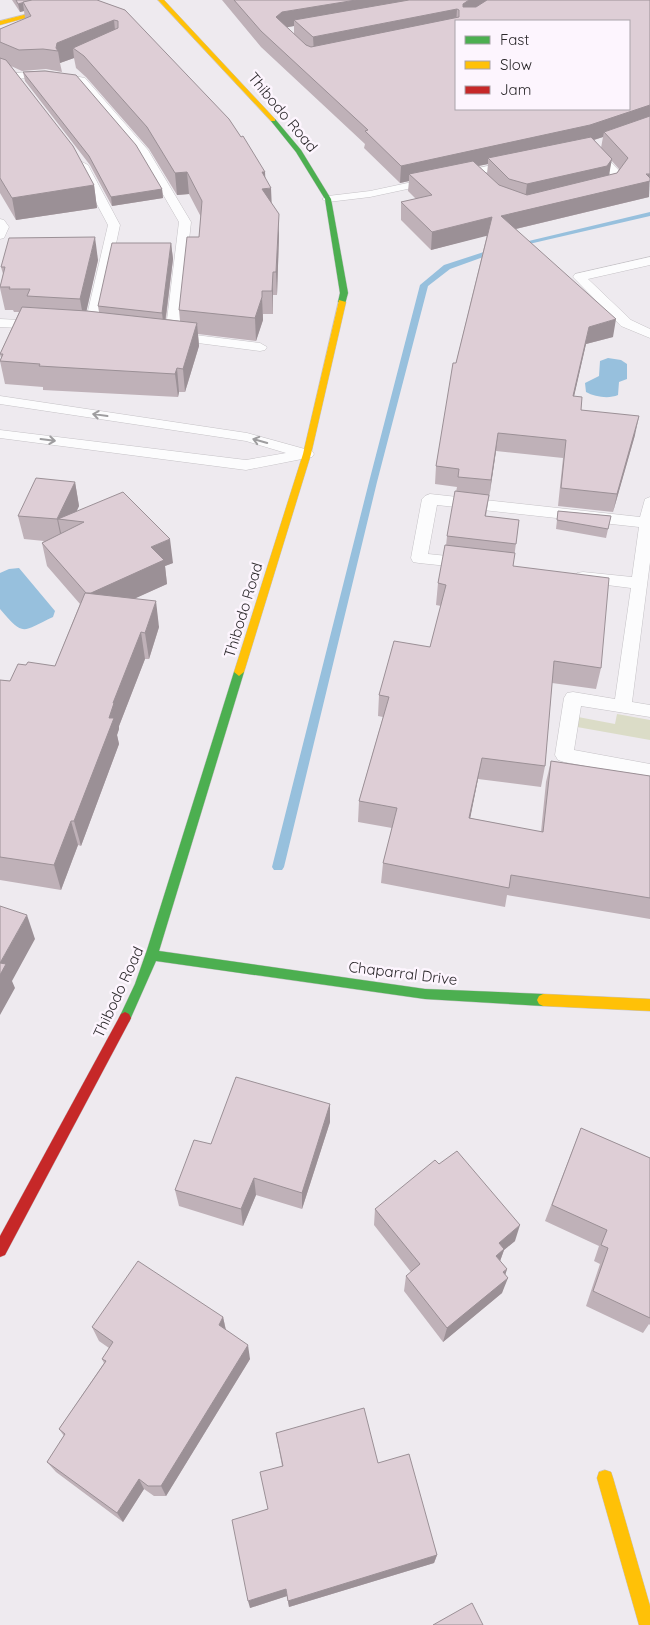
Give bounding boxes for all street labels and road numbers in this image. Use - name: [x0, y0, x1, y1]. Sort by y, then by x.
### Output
- street label: Thibodo Road: [244, 68, 322, 156]
- street label: Thibodo Road: [220, 560, 266, 660]
- street label: Thibodo Road: [89, 943, 147, 1041]
- street label: Chaparral Drive: [347, 957, 459, 989]

